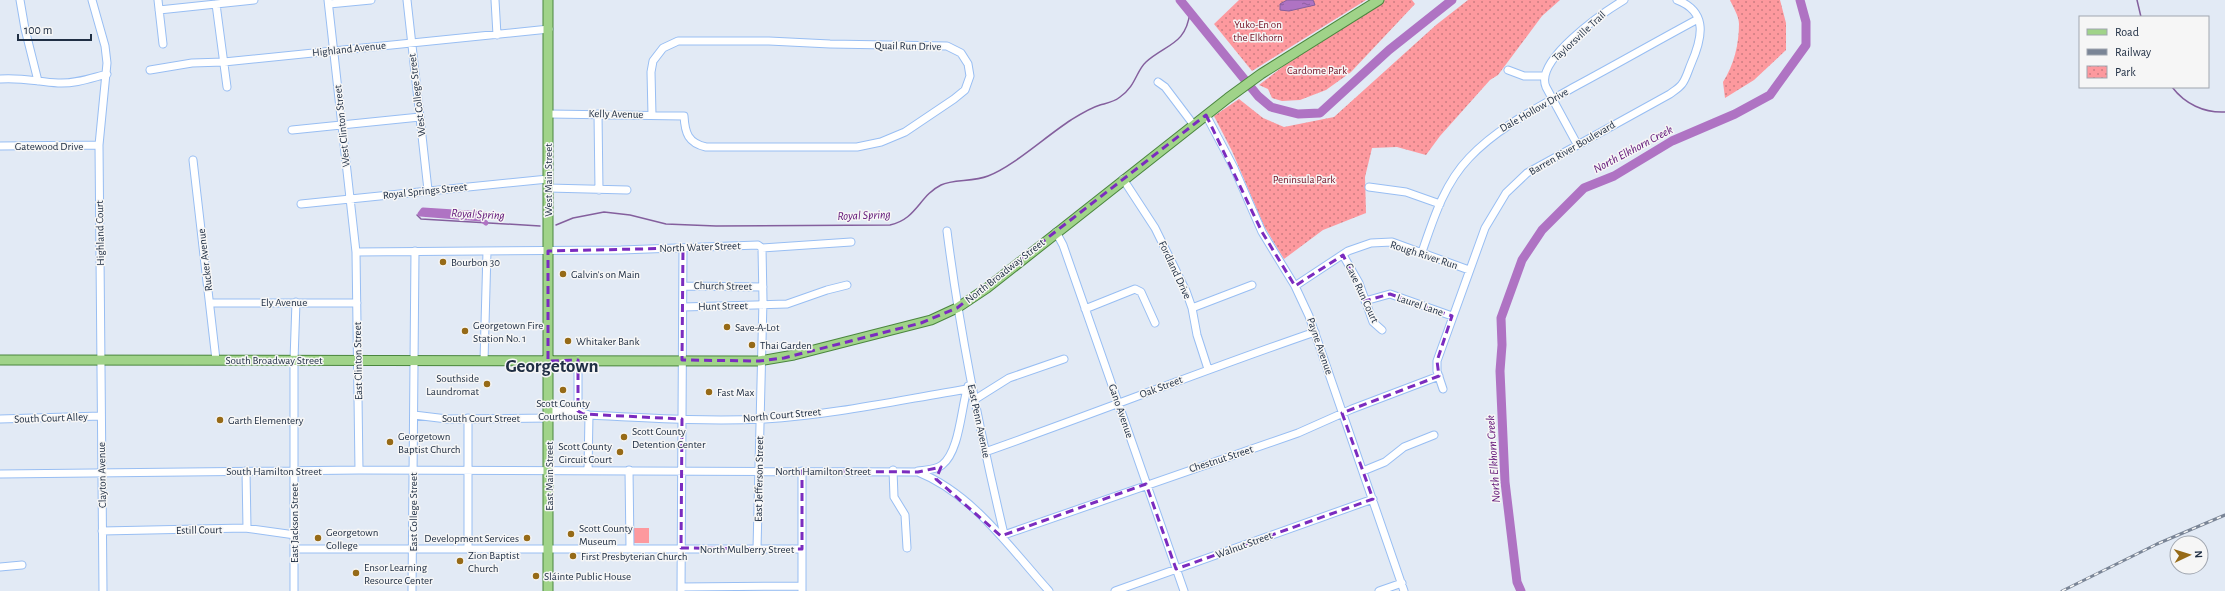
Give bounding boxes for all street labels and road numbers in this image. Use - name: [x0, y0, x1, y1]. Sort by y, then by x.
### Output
- street label: Taylorsville Trail: [1550, 9, 1608, 63]
- street label: Highland Avenue: [312, 40, 386, 58]
- street label: Quail Run Drive: [875, 40, 941, 52]
- street label: West College Street: [406, 53, 428, 137]
- street label: West Clinton Street: [332, 84, 352, 168]
- street label: Dale Hollow Drive: [1498, 86, 1570, 134]
- street label: Kelly Avenue: [588, 108, 644, 120]
- street label: Barren River Boulevard: [1527, 119, 1617, 177]
- street label: Gatewood Drive: [15, 141, 83, 152]
- street label: West Main Street: [543, 143, 554, 217]
- street label: Royal Springs Street: [382, 181, 468, 201]
- street label: Highland Court: [94, 200, 106, 266]
- street label: Rucker Avenue: [196, 228, 214, 292]
- street label: North Broadway Street: [963, 236, 1047, 305]
- street label: Fordland Drive: [1157, 239, 1193, 301]
- street label: Rough River Run: [1389, 239, 1459, 271]
- street label: North Water Street: [659, 240, 741, 254]
- street label: Cave Run Court: [1343, 261, 1381, 325]
- street label: Church Street: [694, 280, 753, 292]
- street label: Laurel Lane: [1395, 292, 1445, 318]
- street label: Ely Avenue: [261, 297, 307, 308]
- street label: Hunt Street: [698, 300, 748, 312]
- street label: Payne Avenue: [1305, 316, 1335, 376]
- street label: East Clinton Street: [352, 321, 364, 400]
- street label: South Broadway Street: [225, 355, 323, 366]
- street label: Oak Street: [1138, 374, 1184, 400]
- street label: East Penn Avenue: [966, 383, 992, 459]
- street label: Gano Avenue: [1107, 383, 1135, 439]
- street label: North Court Street: [742, 406, 822, 424]
- street label: South Court Alley: [14, 411, 88, 425]
- street label: South Court Street: [442, 413, 521, 424]
- street label: East Jefferson Street: [753, 436, 765, 522]
- street label: East Main Street: [544, 441, 555, 511]
- street label: Clayton Avenue: [96, 442, 108, 508]
- street label: Chestnut Street: [1188, 443, 1255, 475]
- street label: South Hamilton Street: [226, 466, 322, 477]
- street label: North Hamilton Street: [775, 466, 871, 477]
- street label: East College Street: [408, 472, 419, 552]
- street label: East Jackson Street: [289, 483, 300, 563]
- street label: Estill Court: [176, 524, 223, 536]
- street label: Walnut Street: [1214, 529, 1274, 560]
- street label: North Mulberry Street: [700, 544, 795, 555]

